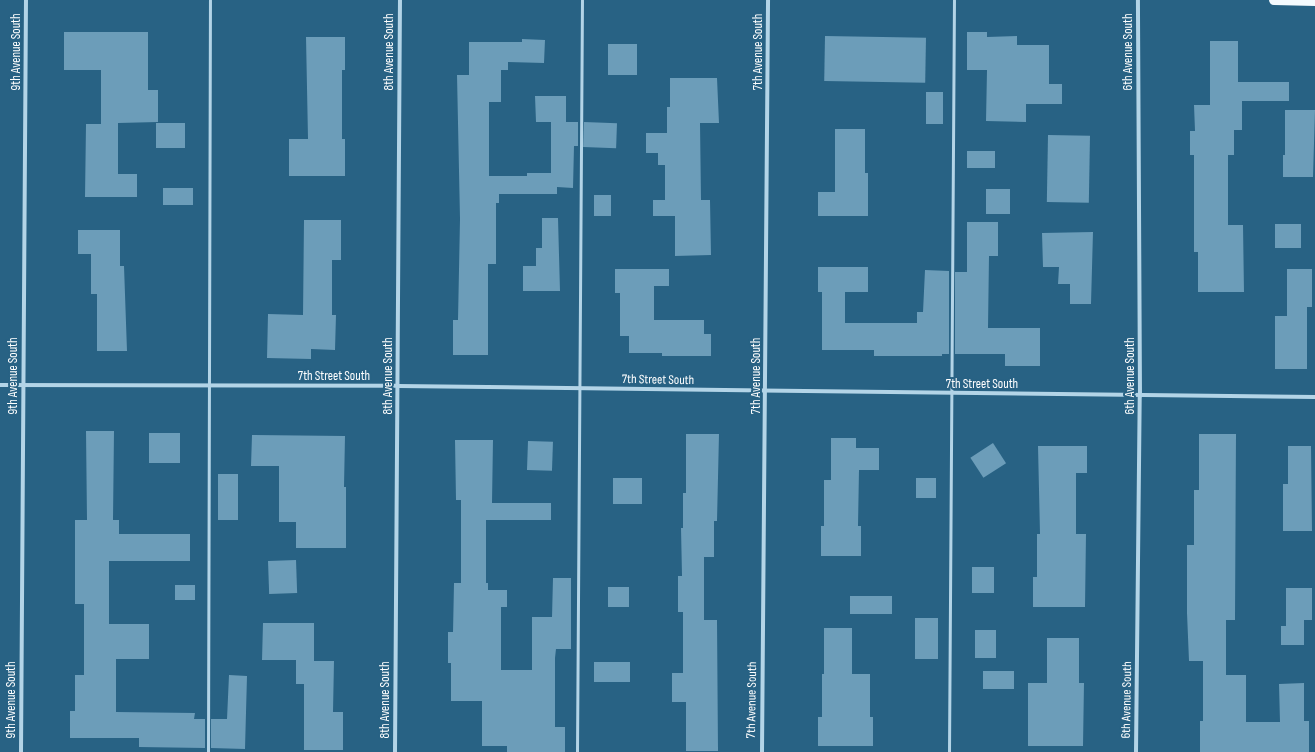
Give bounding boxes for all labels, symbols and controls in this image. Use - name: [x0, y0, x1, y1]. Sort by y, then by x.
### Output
- street label: 9th Avenue South: [8, 13, 24, 91]
- street label: 8th Avenue South: [381, 13, 397, 91]
- street label: 6th Avenue South: [1120, 13, 1136, 91]
- street label: 7th Avenue South: [750, 14, 766, 90]
- street label: 9th Avenue South: [5, 337, 21, 415]
- street label: 8th Avenue South: [380, 337, 396, 415]
- street label: 6th Avenue South: [1122, 337, 1138, 415]
- street label: 7th Avenue South: [748, 338, 764, 414]
- street label: 7th Street South: [298, 368, 370, 384]
- street label: 7th Street South: [622, 372, 694, 388]
- street label: 7th Street South: [946, 376, 1018, 392]
- street label: 9th Avenue South: [3, 661, 19, 739]
- street label: 8th Avenue South: [377, 661, 393, 739]
- street label: 6th Avenue South: [1119, 661, 1135, 739]
- street label: 7th Avenue South: [744, 662, 760, 738]

